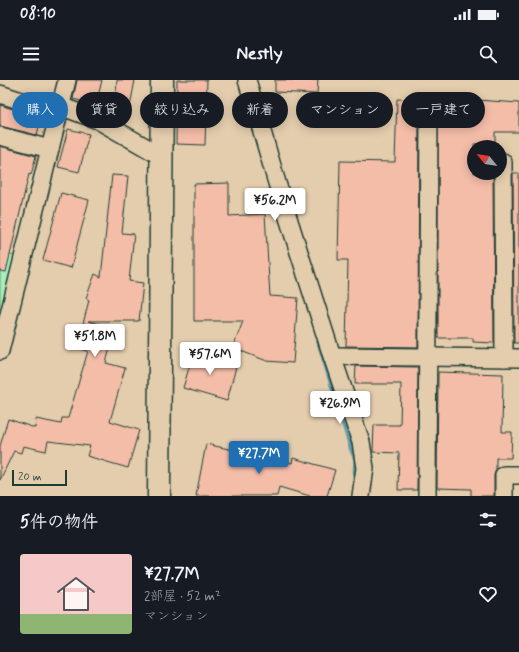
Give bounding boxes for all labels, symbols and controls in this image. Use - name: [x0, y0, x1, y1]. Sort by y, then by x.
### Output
- text: 08:10: [20, 4, 56, 24]
- text: Nestly: [236, 42, 283, 66]
- icon: menu: [20, 43, 42, 65]
- icon: search: [477, 43, 499, 65]
- chip: 購入: [12, 92, 68, 128]
- chip: 賃貸: [76, 92, 132, 128]
- chip: 絞り込み: [140, 92, 224, 128]
- chip: 新着: [232, 92, 288, 128]
- chip: マンション: [296, 92, 393, 128]
- chip: 一戸建て: [401, 92, 485, 128]
- north arrow: [467, 140, 507, 180]
- map controls: [467, 140, 507, 180]
- pin: ¥56.2M: [242, 188, 308, 222]
- text: ¥56.2M: [254, 192, 296, 209]
- pin: ¥51.8M: [62, 324, 128, 358]
- text: ¥51.8M: [74, 328, 116, 345]
- pin: ¥57.6M: [177, 342, 243, 376]
- text: ¥57.6M: [189, 346, 231, 363]
- pin: ¥26.9M: [307, 391, 373, 425]
- text: ¥26.9M: [319, 395, 361, 412]
- pin: ¥27.7M: [226, 441, 292, 475]
- text: ¥27.7M: [238, 445, 280, 462]
- scale bar: [12, 468, 67, 487]
- text: 20 m: [18, 470, 41, 484]
- icon: filters: [477, 509, 499, 531]
- text: 5件の物件: [20, 511, 98, 533]
- text: ¥27.7M: [144, 563, 199, 585]
- icon: home: [52, 570, 100, 618]
- icon: heart: [477, 583, 499, 605]
- text: 2部屋 · 52 m²: [144, 588, 221, 605]
- text: マンション: [144, 608, 208, 625]

